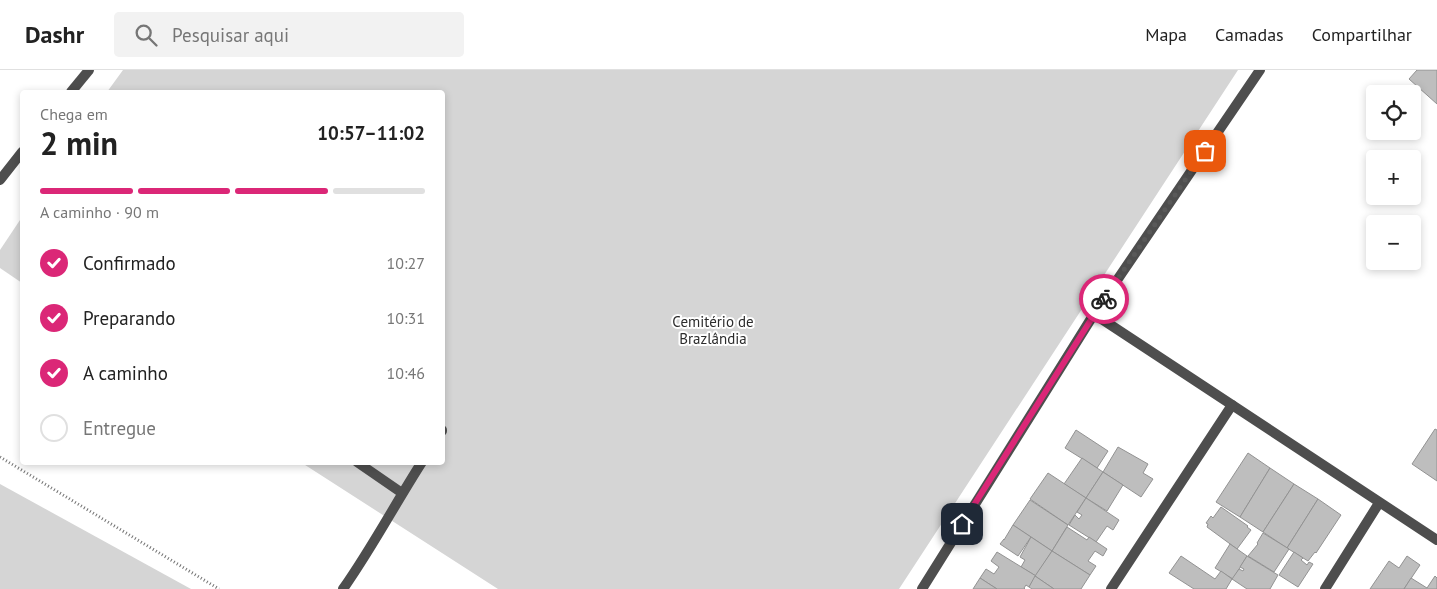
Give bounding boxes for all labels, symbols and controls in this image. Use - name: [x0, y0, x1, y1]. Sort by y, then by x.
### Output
- search box: [114, 12, 464, 57]
- text: Dashr: [25, 19, 84, 50]
- icon: search: [132, 21, 160, 49]
- text: Pesquisar aqui: [172, 23, 289, 47]
- text: Mapa: [1145, 23, 1187, 46]
- text: Camadas: [1215, 23, 1284, 46]
- text: Compartilhar: [1312, 23, 1412, 46]
- map controls: [1366, 85, 1421, 270]
- button: locate: [1366, 85, 1421, 140]
- text: Chega em: [40, 104, 108, 124]
- text: 10:57–11:02: [317, 121, 425, 145]
- text: 2 min: [40, 122, 118, 164]
- pin: [1184, 130, 1226, 172]
- icon: bag: [1191, 137, 1219, 165]
- button: +: [1366, 150, 1421, 205]
- text: A caminho · 90 m: [40, 202, 159, 222]
- button: −: [1366, 215, 1421, 270]
- icon: check: [40, 249, 68, 277]
- text: Confirmado: [83, 251, 176, 275]
- text: 10:27: [387, 253, 425, 273]
- courier: [1079, 274, 1129, 324]
- icon: bike: [1090, 285, 1118, 313]
- icon: check: [40, 304, 68, 332]
- text: Preparando: [83, 306, 175, 330]
- text: 10:31: [387, 308, 425, 328]
- park label: Cemitério de Brazlândia: [672, 312, 754, 348]
- icon: check: [40, 359, 68, 387]
- text: A caminho: [83, 361, 168, 385]
- text: 10:46: [387, 363, 425, 383]
- text: Entregue: [83, 416, 156, 440]
- pin: [941, 503, 983, 545]
- icon: home: [948, 510, 976, 538]

